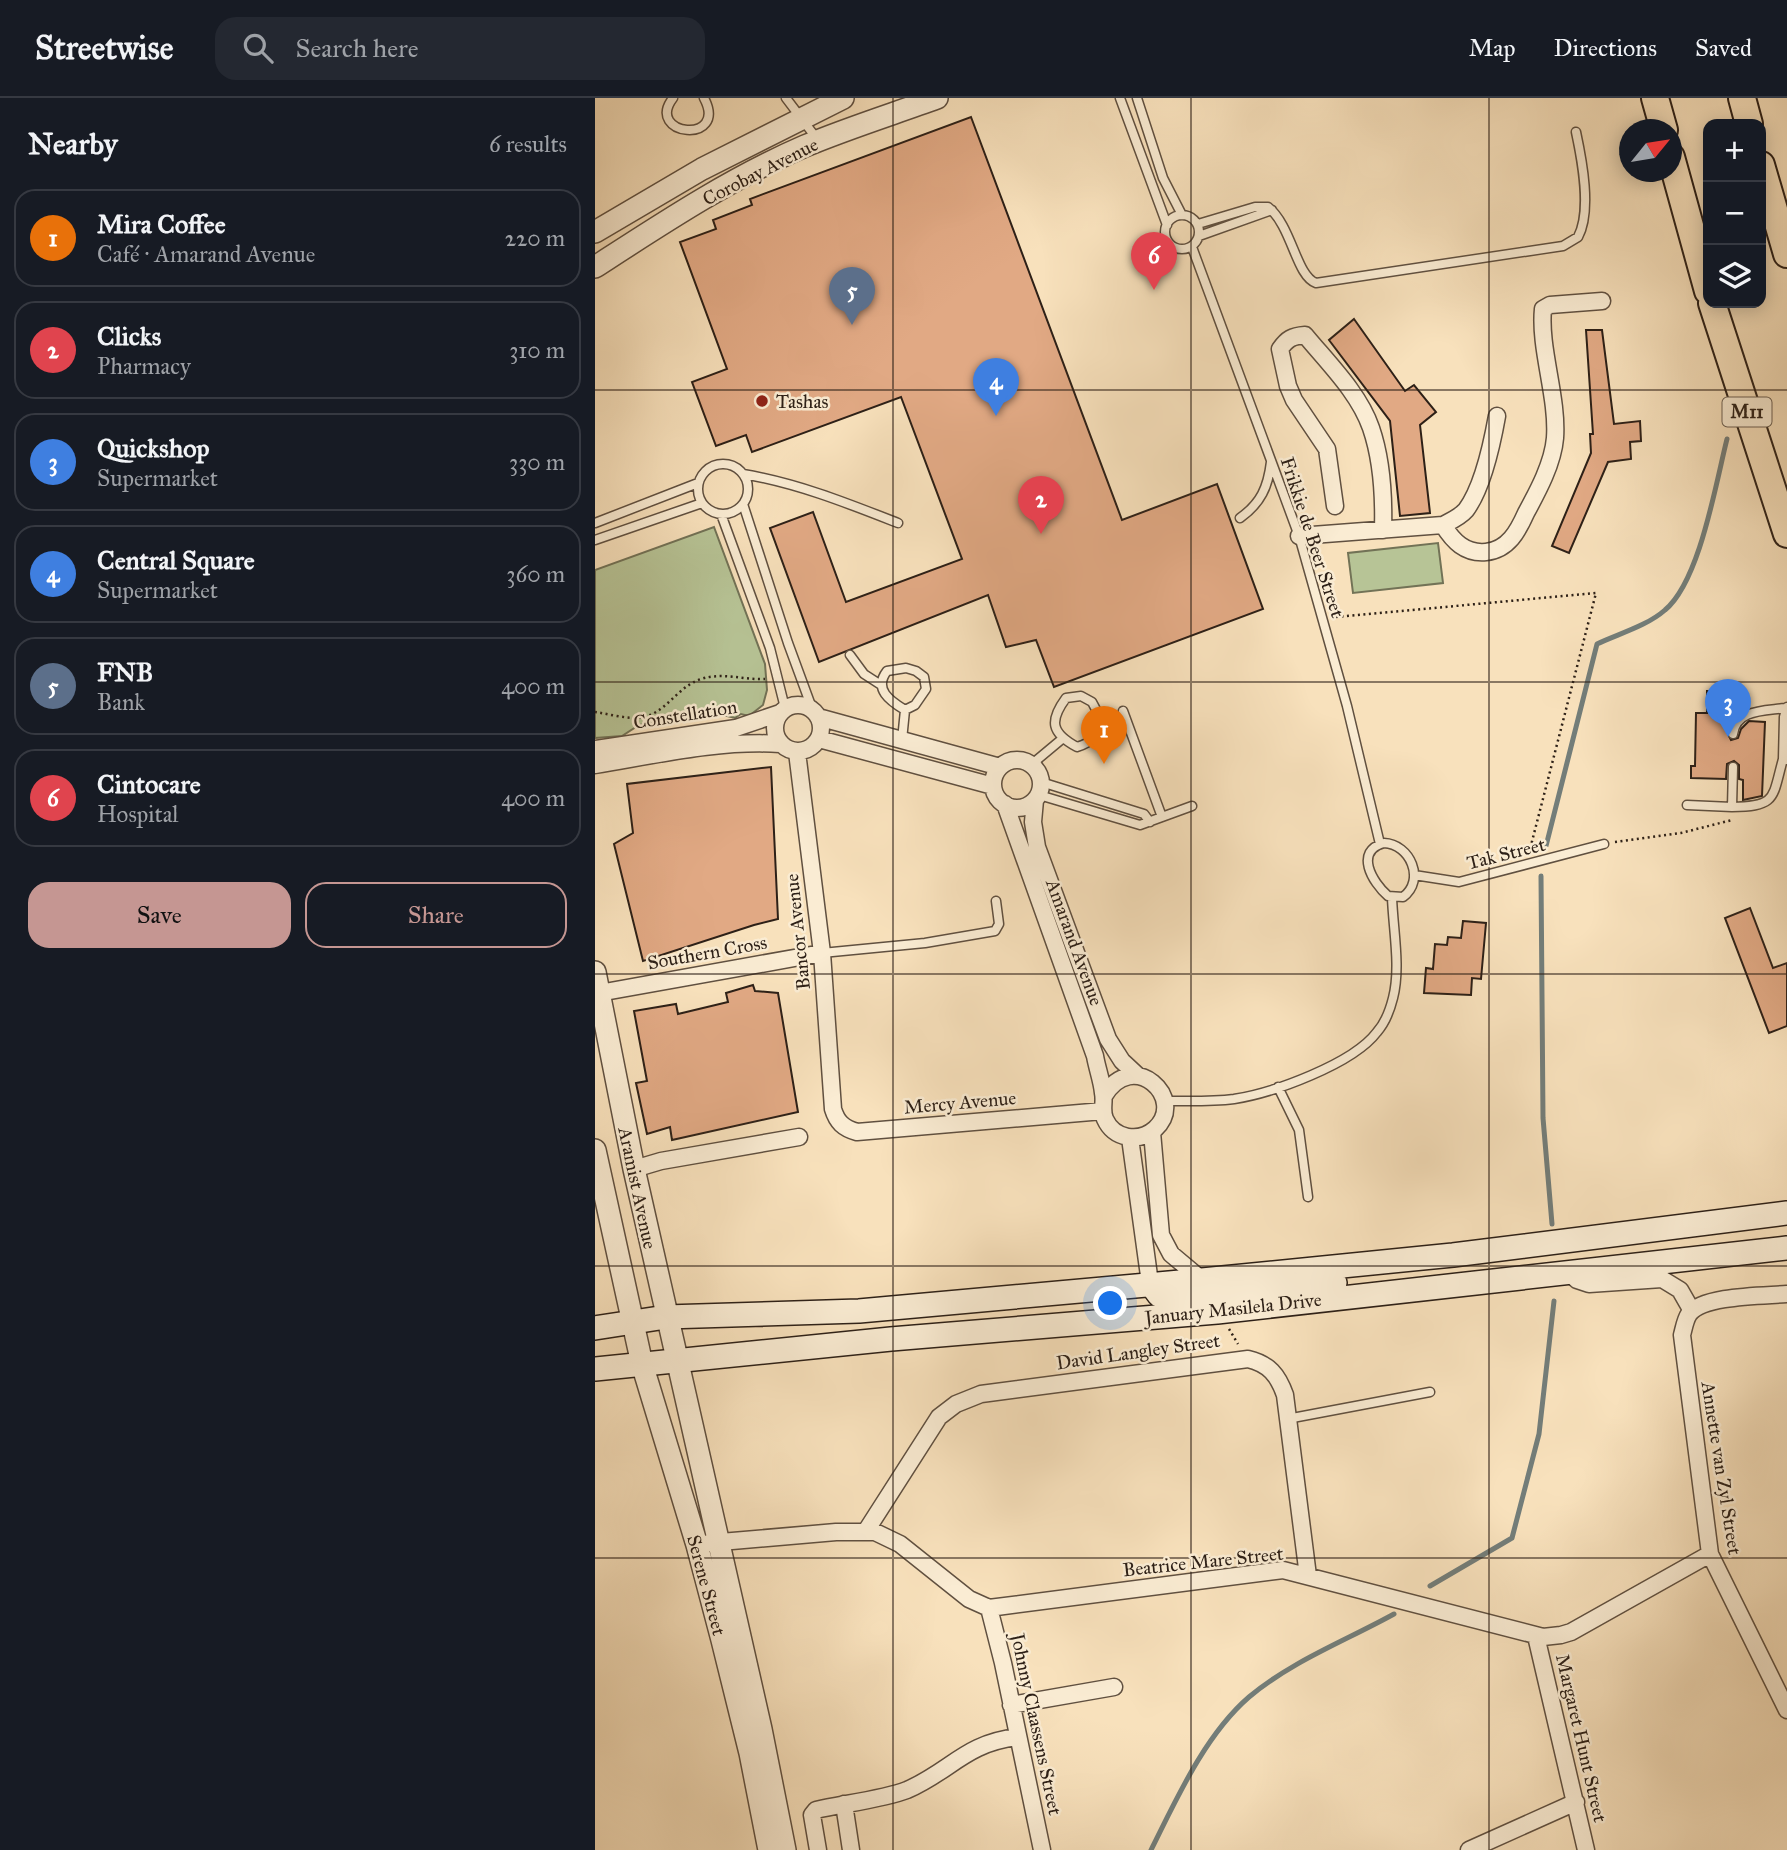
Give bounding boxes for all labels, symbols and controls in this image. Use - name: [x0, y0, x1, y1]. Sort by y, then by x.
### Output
- search box: [215, 17, 705, 80]
- text: Streetwise: [35, 28, 173, 68]
- icon: search: [239, 29, 277, 67]
- text: Search here: [295, 32, 418, 64]
- text: Map: [1469, 33, 1516, 63]
- text: Directions: [1554, 33, 1657, 63]
- text: Saved: [1695, 33, 1752, 63]
- north arrow: [1619, 119, 1682, 182]
- map controls: [1703, 119, 1766, 308]
- button: +: [1703, 119, 1766, 182]
- text: Nearby: [28, 126, 118, 162]
- text: 6 results: [489, 130, 567, 158]
- street label: Corobay Avenue: [699, 132, 822, 210]
- button: −: [1703, 182, 1766, 245]
- text: Mira Coffee: [97, 208, 226, 240]
- text: 1: [48, 224, 58, 252]
- text: 220 m: [505, 224, 565, 252]
- pin: 6: [1131, 232, 1177, 290]
- text: Café · Amarand Avenue: [97, 240, 315, 268]
- button: layers: [1703, 245, 1766, 308]
- pin: 5: [829, 267, 875, 325]
- text: Clicks: [97, 320, 161, 352]
- text: 2: [47, 336, 59, 364]
- text: 310 m: [509, 336, 565, 364]
- text: Pharmacy: [97, 352, 191, 380]
- pin: 4: [973, 358, 1019, 416]
- place label: Tashas: [776, 390, 828, 413]
- marker: Tashas: [754, 393, 770, 409]
- road number: M11: [1723, 398, 1771, 426]
- text: Quickshop: [97, 432, 209, 464]
- text: 3: [48, 448, 58, 476]
- text: 330 m: [509, 448, 565, 476]
- street label: Frikkie de Beer Street: [1276, 454, 1349, 621]
- text: Supermarket: [97, 464, 218, 492]
- pin: 2: [1018, 476, 1064, 534]
- text: Central Square: [97, 544, 255, 576]
- text: 4: [47, 560, 59, 588]
- text: 360 m: [506, 560, 565, 588]
- text: Supermarket: [97, 576, 218, 604]
- text: FNB: [97, 656, 153, 688]
- text: 5: [48, 672, 58, 700]
- text: 400 m: [501, 672, 565, 700]
- pin: 3: [1705, 679, 1751, 737]
- text: Bank: [97, 688, 145, 716]
- street label: Constellation: [632, 695, 739, 734]
- pin: 1: [1081, 706, 1127, 764]
- text: Cintocare: [97, 768, 201, 800]
- text: 6: [47, 784, 59, 812]
- text: 400 m: [501, 784, 565, 812]
- text: Hospital: [97, 800, 179, 828]
- street label: Tak Street: [1465, 833, 1548, 874]
- street label: Bancor Avenue: [780, 873, 815, 991]
- street label: Amarand Avenue: [1041, 875, 1108, 1009]
- button: Save: [28, 882, 291, 948]
- button: Share: [305, 882, 567, 948]
- street label: Southern Cross: [646, 931, 769, 974]
- street label: Mercy Avenue: [903, 1086, 1017, 1119]
- street label: Aramist Avenue: [613, 1124, 662, 1251]
- your location: [1093, 1286, 1127, 1320]
- street label: January Masilela Drive: [1142, 1288, 1323, 1330]
- street label: David Langley Street: [1055, 1329, 1222, 1375]
- street label: Annette van Zyl Street: [1696, 1379, 1747, 1557]
- street label: Serene Street: [682, 1532, 731, 1638]
- street label: Beatrice Mare Street: [1122, 1542, 1285, 1581]
- street label: Johnny Claassens Street: [1005, 1629, 1067, 1817]
- street label: Margaret Hunt Street: [1550, 1652, 1612, 1825]

